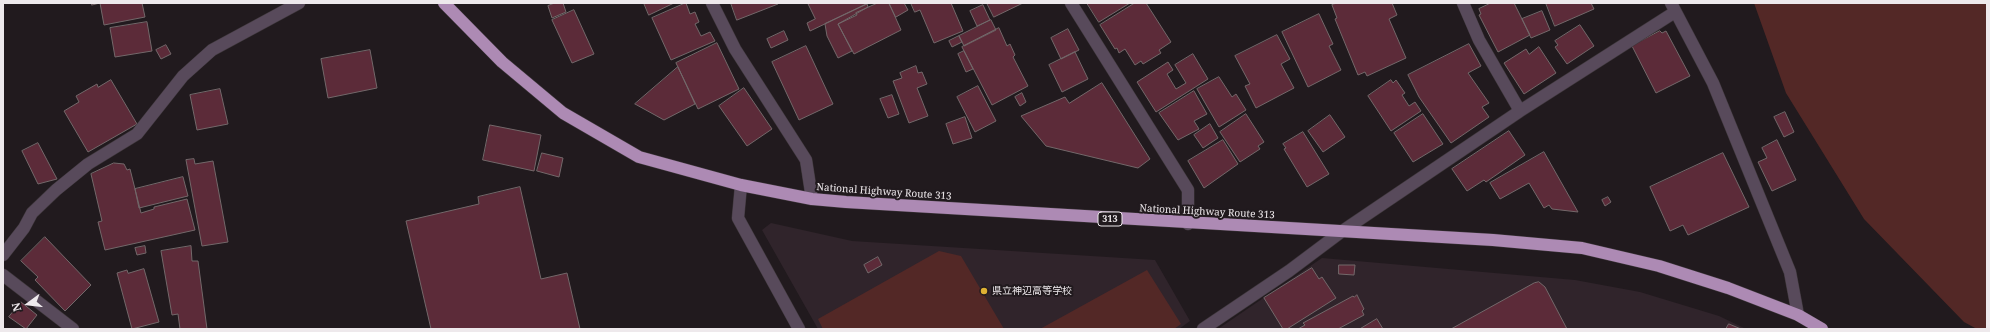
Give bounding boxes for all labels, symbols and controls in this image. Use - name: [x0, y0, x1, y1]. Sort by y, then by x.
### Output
- street label: National Highway Route 313: [816, 181, 952, 203]
- street label: National Highway Route 313: [1139, 202, 1275, 222]
- road number: 313: [1098, 212, 1122, 226]
- north arrow: [8, 284, 48, 324]
- place label: 県立神辺高等学校: [992, 285, 1072, 297]
- marker: 県立神辺高等学校: [979, 286, 989, 296]
- text: N: [8, 301, 24, 313]

